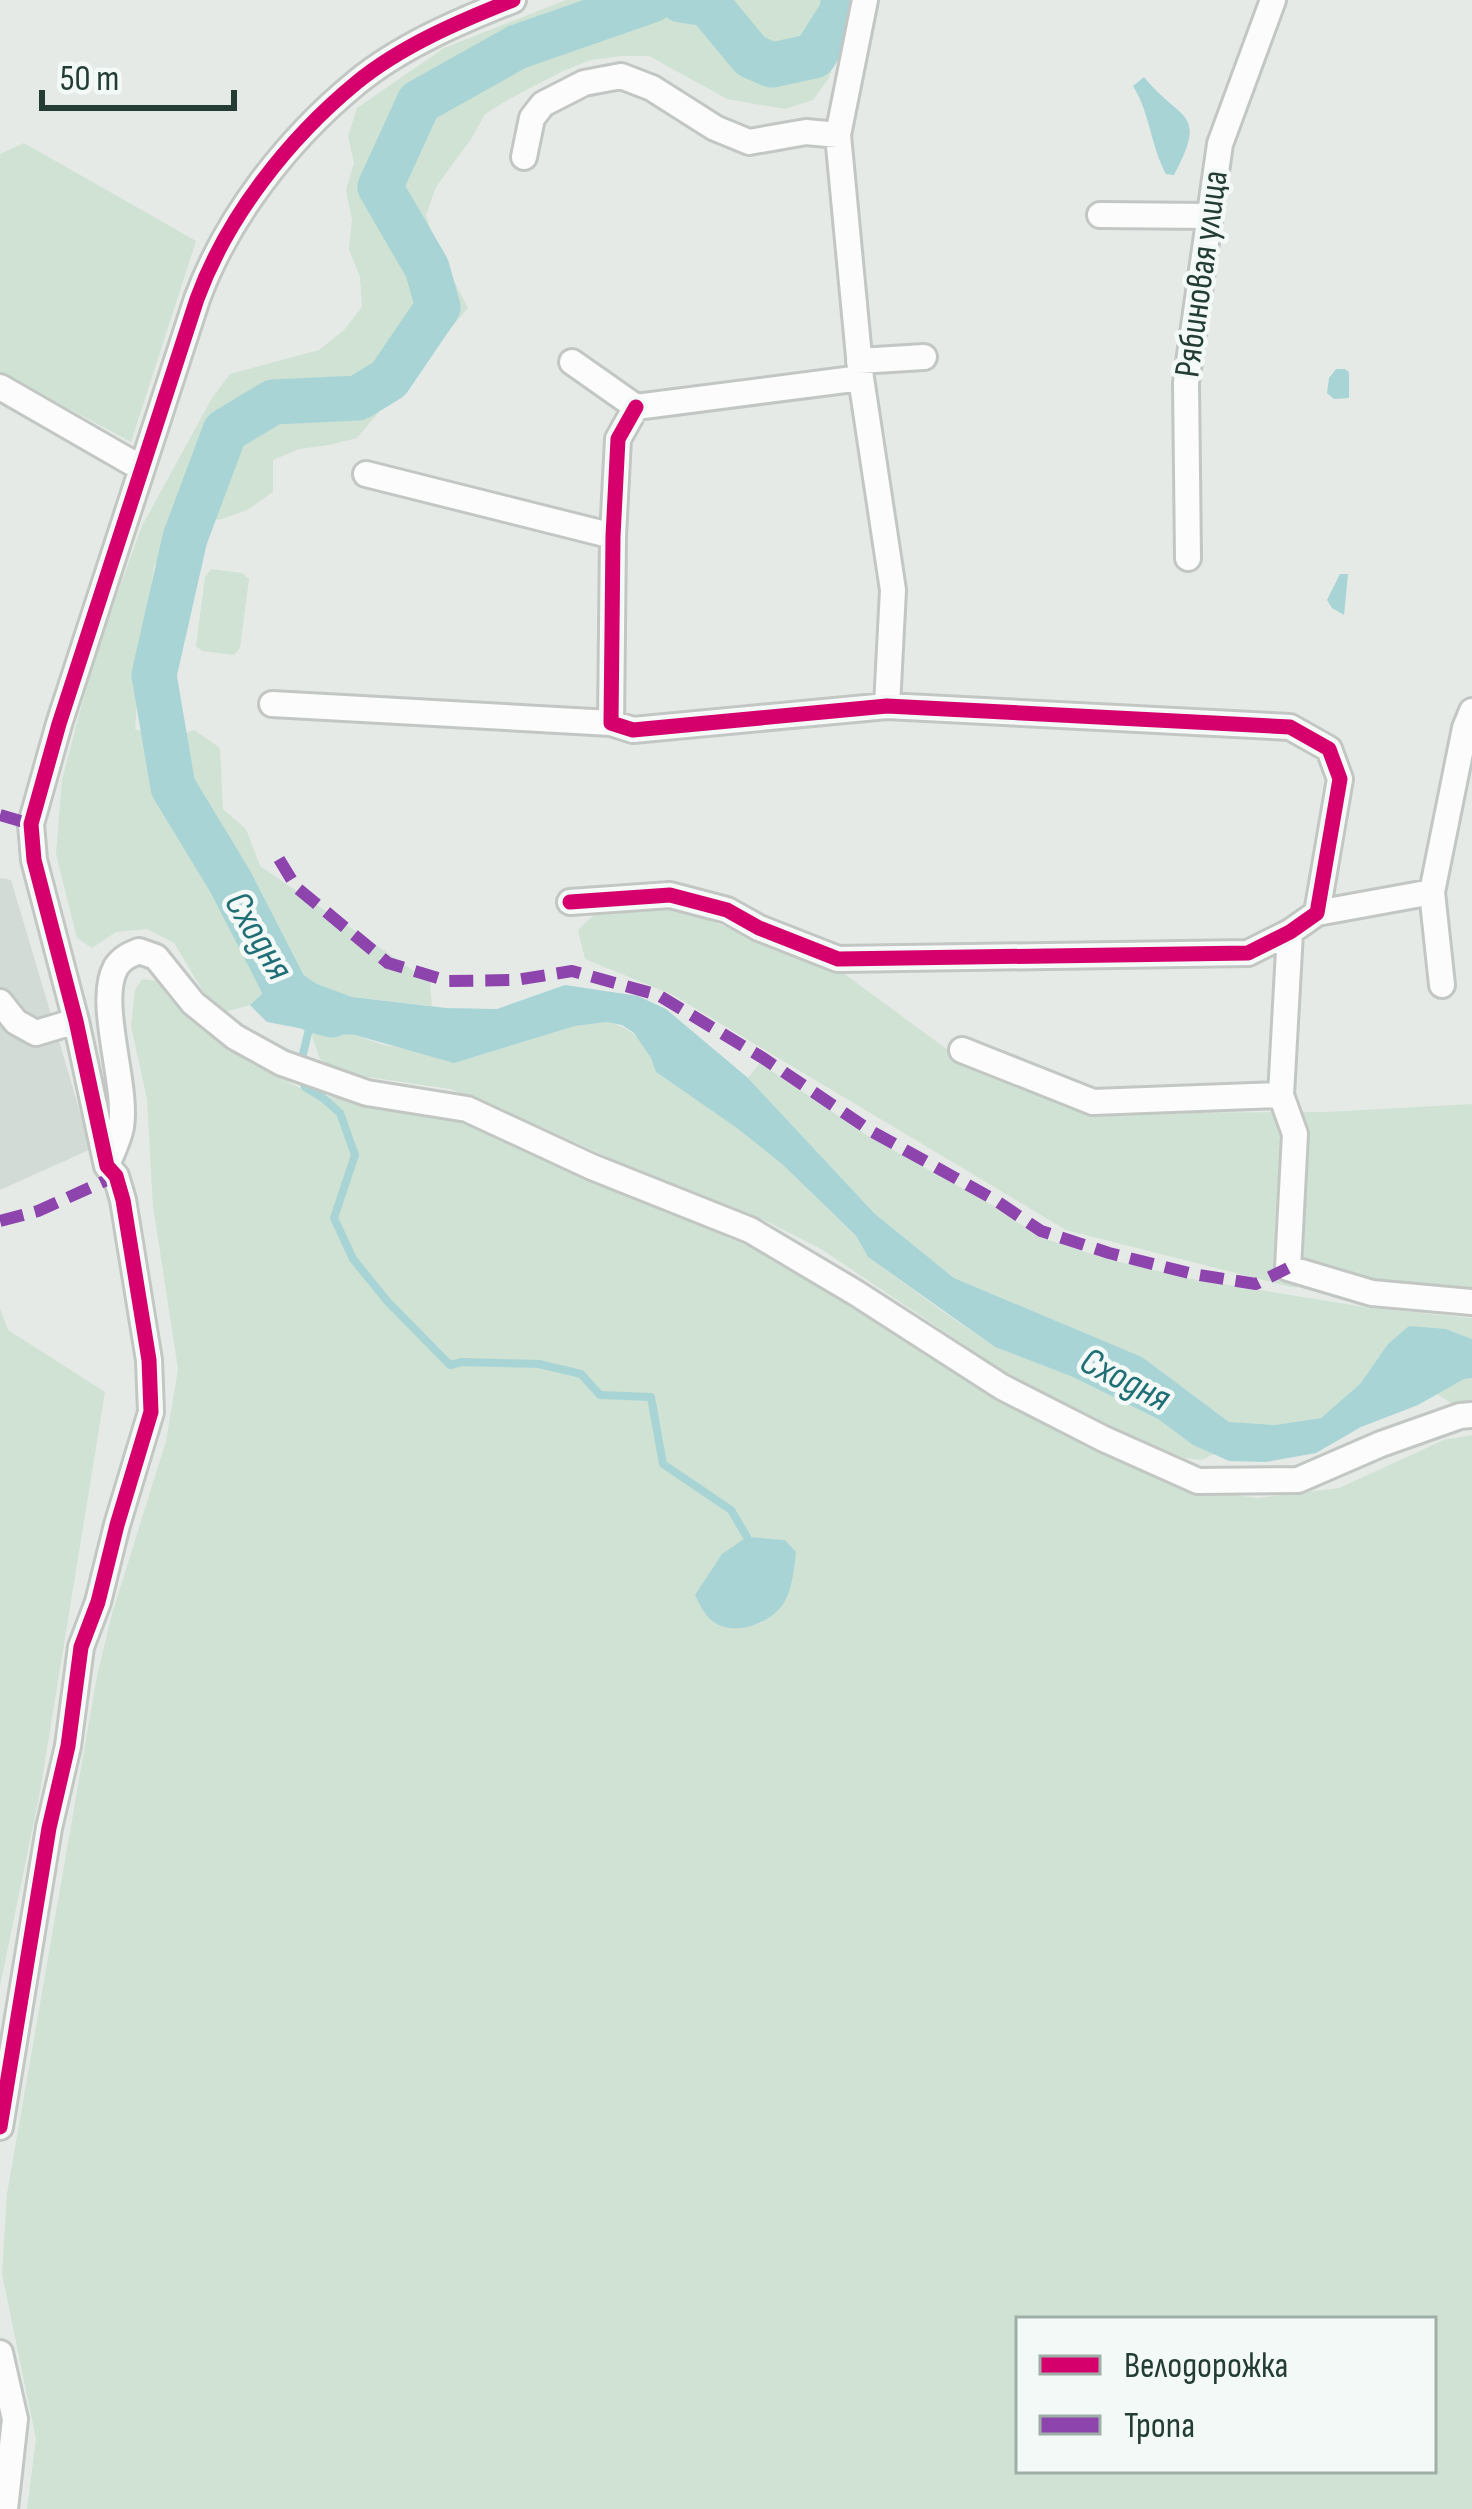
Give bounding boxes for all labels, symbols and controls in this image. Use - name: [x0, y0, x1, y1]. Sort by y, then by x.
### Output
- scale bar: [42, 36, 234, 110]
- text: 50 m: [60, 58, 119, 101]
- street label: Рябиновая улица: [1166, 168, 1238, 380]
- water label: Сходня: [213, 883, 303, 989]
- water label: Сходня: [1072, 1338, 1178, 1423]
- legend: [1016, 2317, 1436, 2473]
- text: Велодорожка: [1124, 2345, 1288, 2388]
- text: Тропа: [1124, 2405, 1195, 2448]

